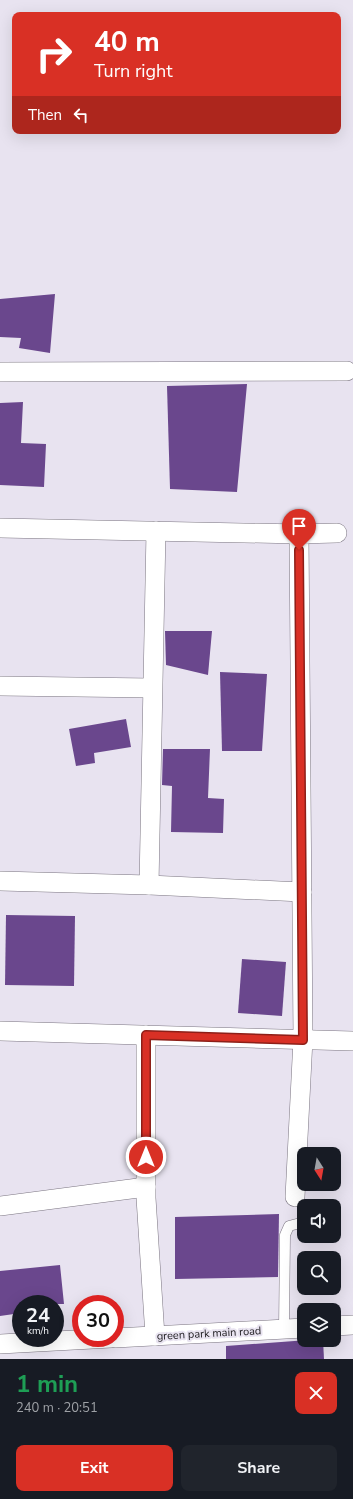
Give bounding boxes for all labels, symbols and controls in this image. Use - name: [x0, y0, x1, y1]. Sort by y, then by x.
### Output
- text: 40 m: [94, 23, 160, 61]
- icon: right: [28, 28, 80, 80]
- text: Turn right: [94, 59, 173, 83]
- icon: left: [70, 104, 92, 126]
- text: Then: [28, 105, 62, 125]
- pin: [282, 509, 316, 550]
- icon: arrive: [288, 515, 310, 537]
- position arrow: [125, 1136, 167, 1178]
- north arrow: [297, 1147, 341, 1191]
- map controls: [297, 1147, 341, 1347]
- button: sound: [297, 1199, 341, 1243]
- button: search: [297, 1251, 341, 1295]
- speed limit sign: 30: [72, 1295, 124, 1347]
- text: 24: [26, 1302, 50, 1329]
- button: layers: [297, 1303, 341, 1347]
- street label: green park main road: [156, 1323, 262, 1344]
- text: km/h: [27, 1324, 49, 1338]
- text: 1 min: [16, 1368, 78, 1400]
- button: close: [295, 1372, 337, 1414]
- text: 240 m · 20:51: [16, 1399, 98, 1417]
- button: Exit: [16, 1445, 173, 1491]
- button: Share: [181, 1445, 337, 1491]

